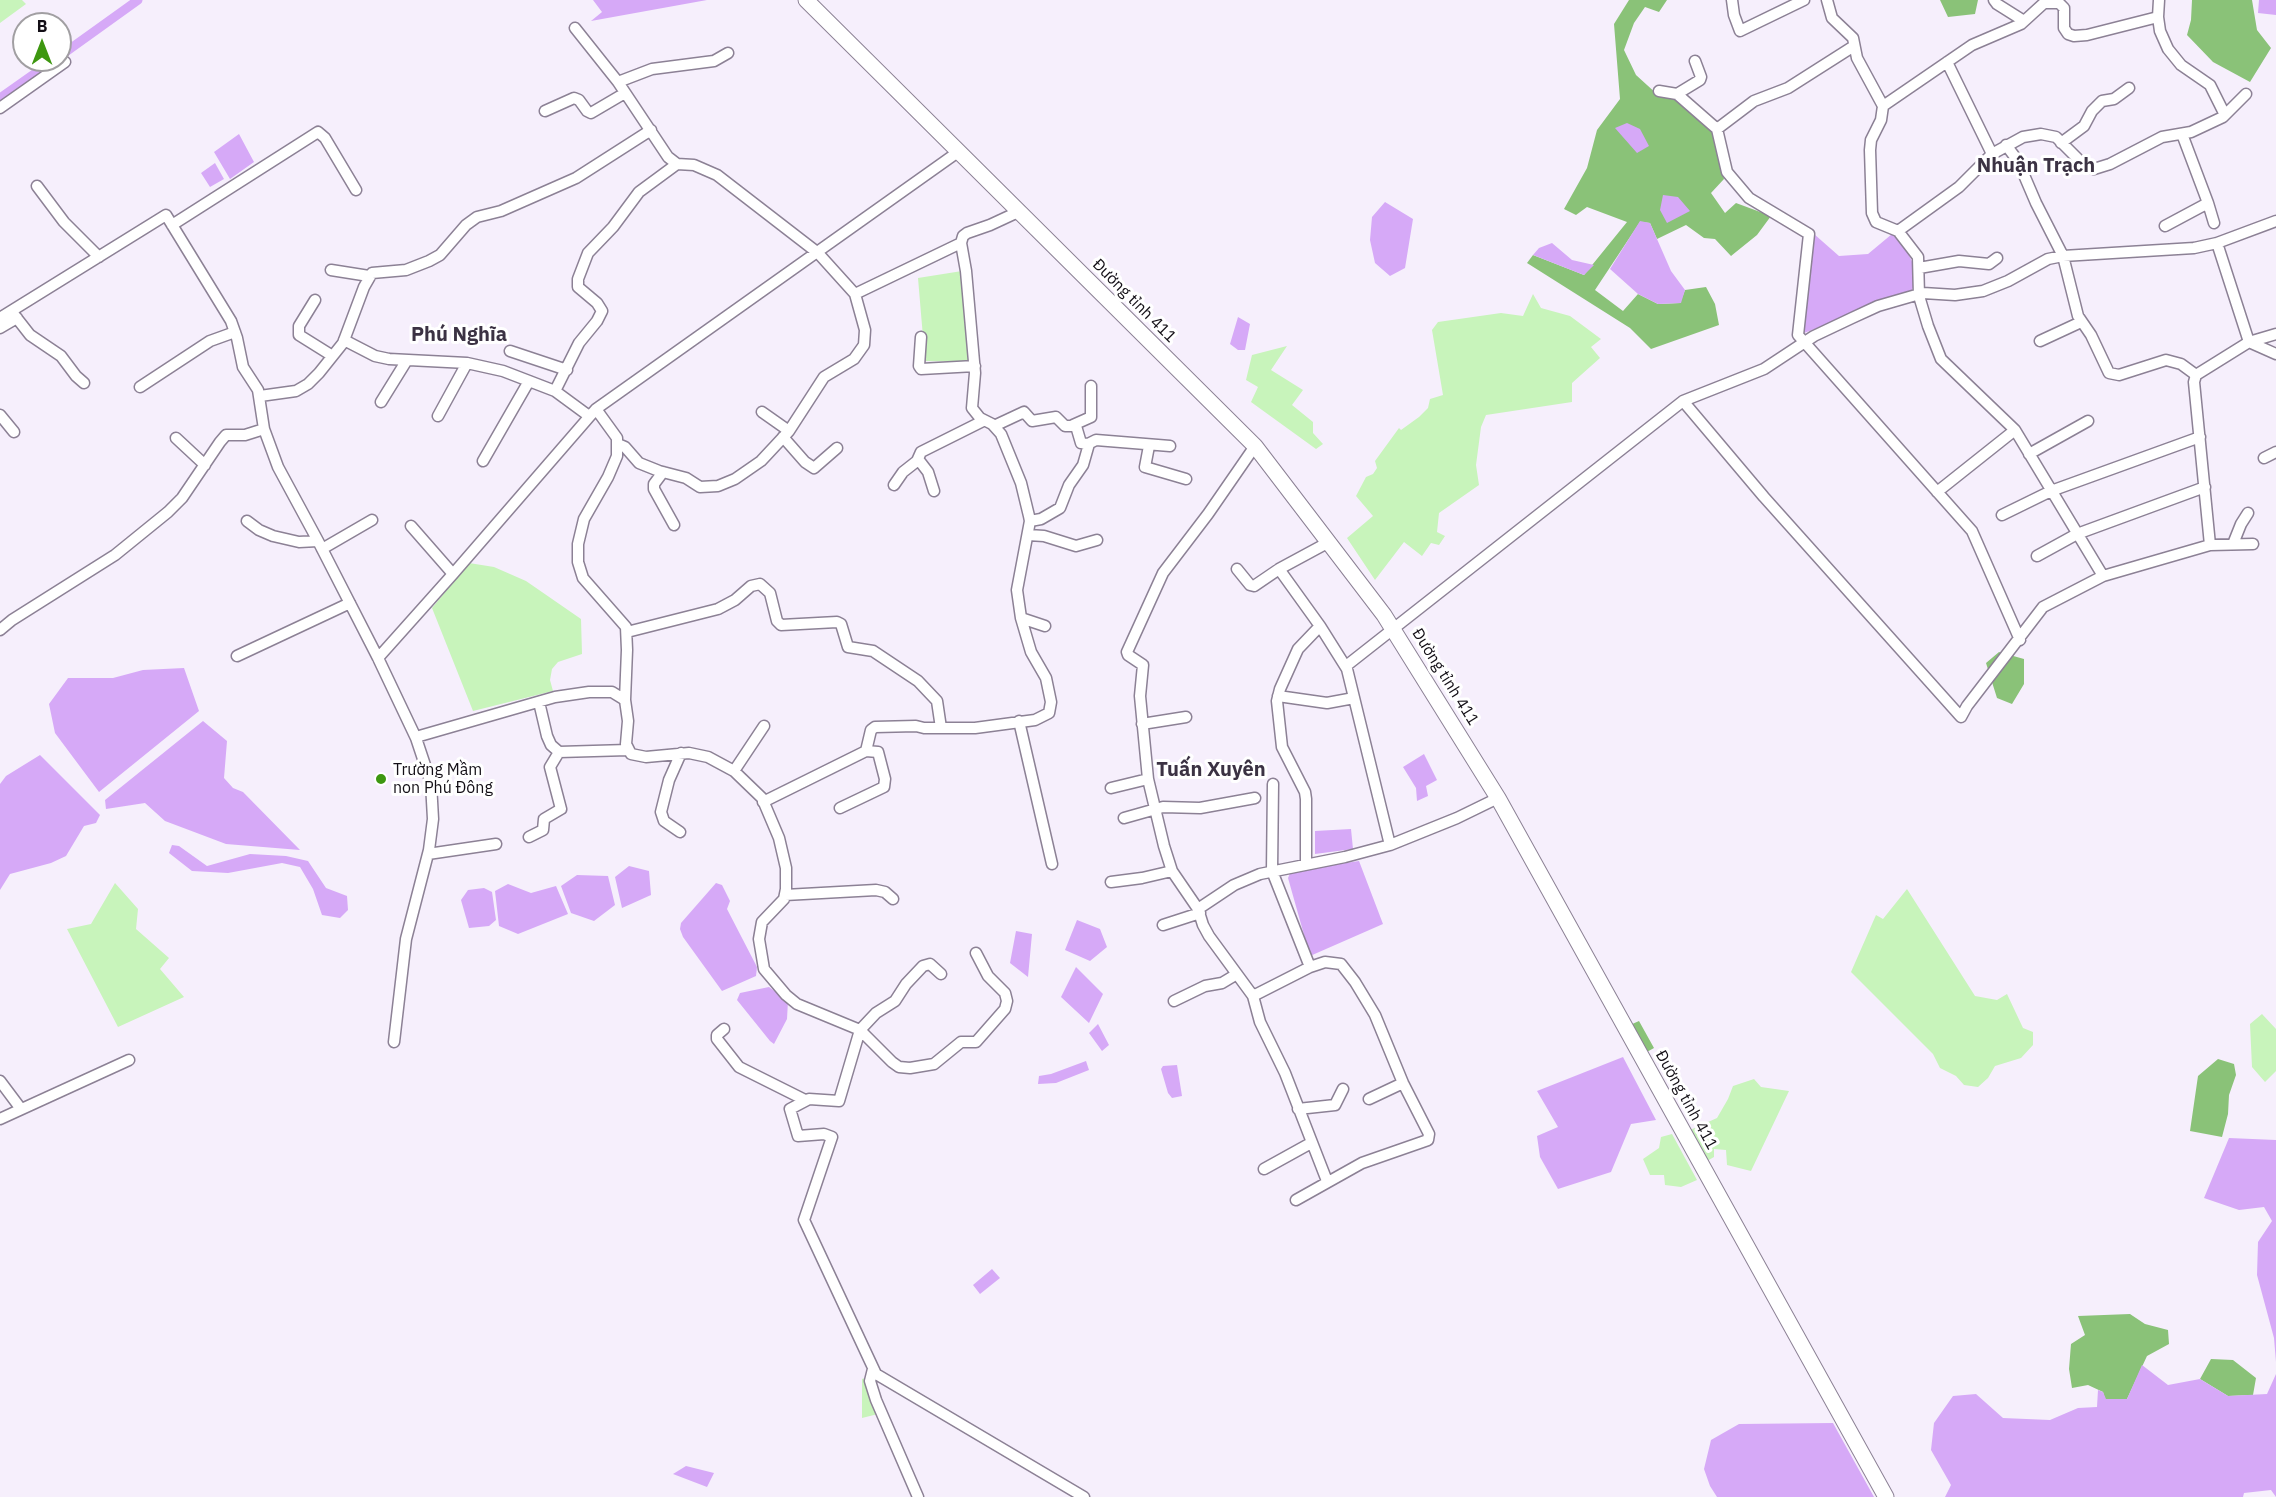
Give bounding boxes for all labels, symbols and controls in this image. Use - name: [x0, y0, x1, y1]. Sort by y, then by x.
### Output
- north arrow: [12, 12, 72, 72]
- text: B: [37, 16, 47, 36]
- district label: Nhuận Trạch: [1977, 154, 2095, 178]
- street label: Đường tỉnh 411: [1088, 255, 1180, 347]
- district label: Phú Nghĩa: [411, 323, 507, 347]
- street label: Đường tỉnh 411: [1408, 625, 1482, 729]
- district label: Tuấn Xuyên: [1156, 758, 1266, 782]
- place label: Trường Mầm non Phú Đông: [393, 760, 493, 798]
- marker: Trường Mầm non Phú Đông: [374, 772, 388, 786]
- street label: Đường tỉnh 411: [1651, 1047, 1721, 1153]

